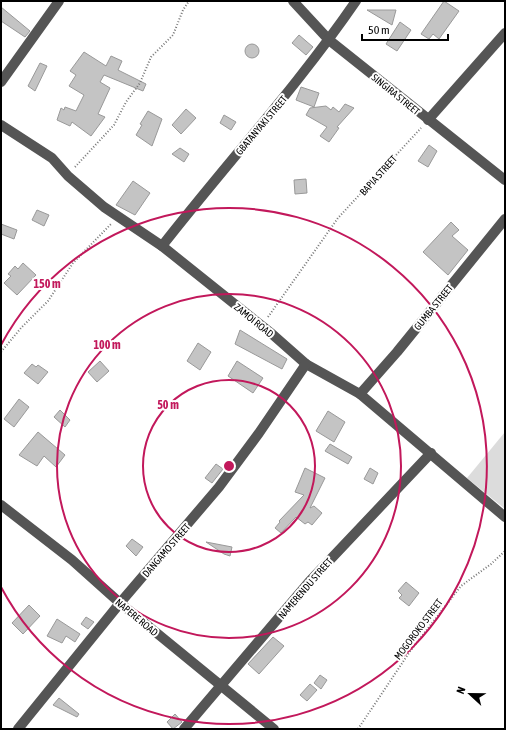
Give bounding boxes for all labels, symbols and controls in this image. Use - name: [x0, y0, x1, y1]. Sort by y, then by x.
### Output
- scale bar: [362, 16, 448, 42]
- text: 50 m: [368, 23, 390, 37]
- street label: SINGIRA STREET: [370, 72, 422, 117]
- street label: GBATANYAKI STREET: [234, 93, 290, 157]
- street label: BAPIA STREET: [358, 153, 400, 198]
- text: 150 m: [33, 277, 61, 291]
- street label: GUMBA STREET: [412, 282, 455, 332]
- street label: ZAMOI ROAD: [232, 301, 276, 340]
- text: 100 m: [93, 338, 121, 352]
- text: 50 m: [157, 398, 179, 412]
- centre of rings: [222, 459, 236, 473]
- street label: DANGAMO STREET: [140, 521, 193, 579]
- street label: NAMERENDU STREET: [276, 555, 335, 621]
- street label: MOGOROKO STREET: [392, 596, 445, 662]
- street label: NAPERE ROAD: [113, 597, 160, 639]
- north arrow: [450, 674, 490, 714]
- text: N: [454, 685, 468, 696]

